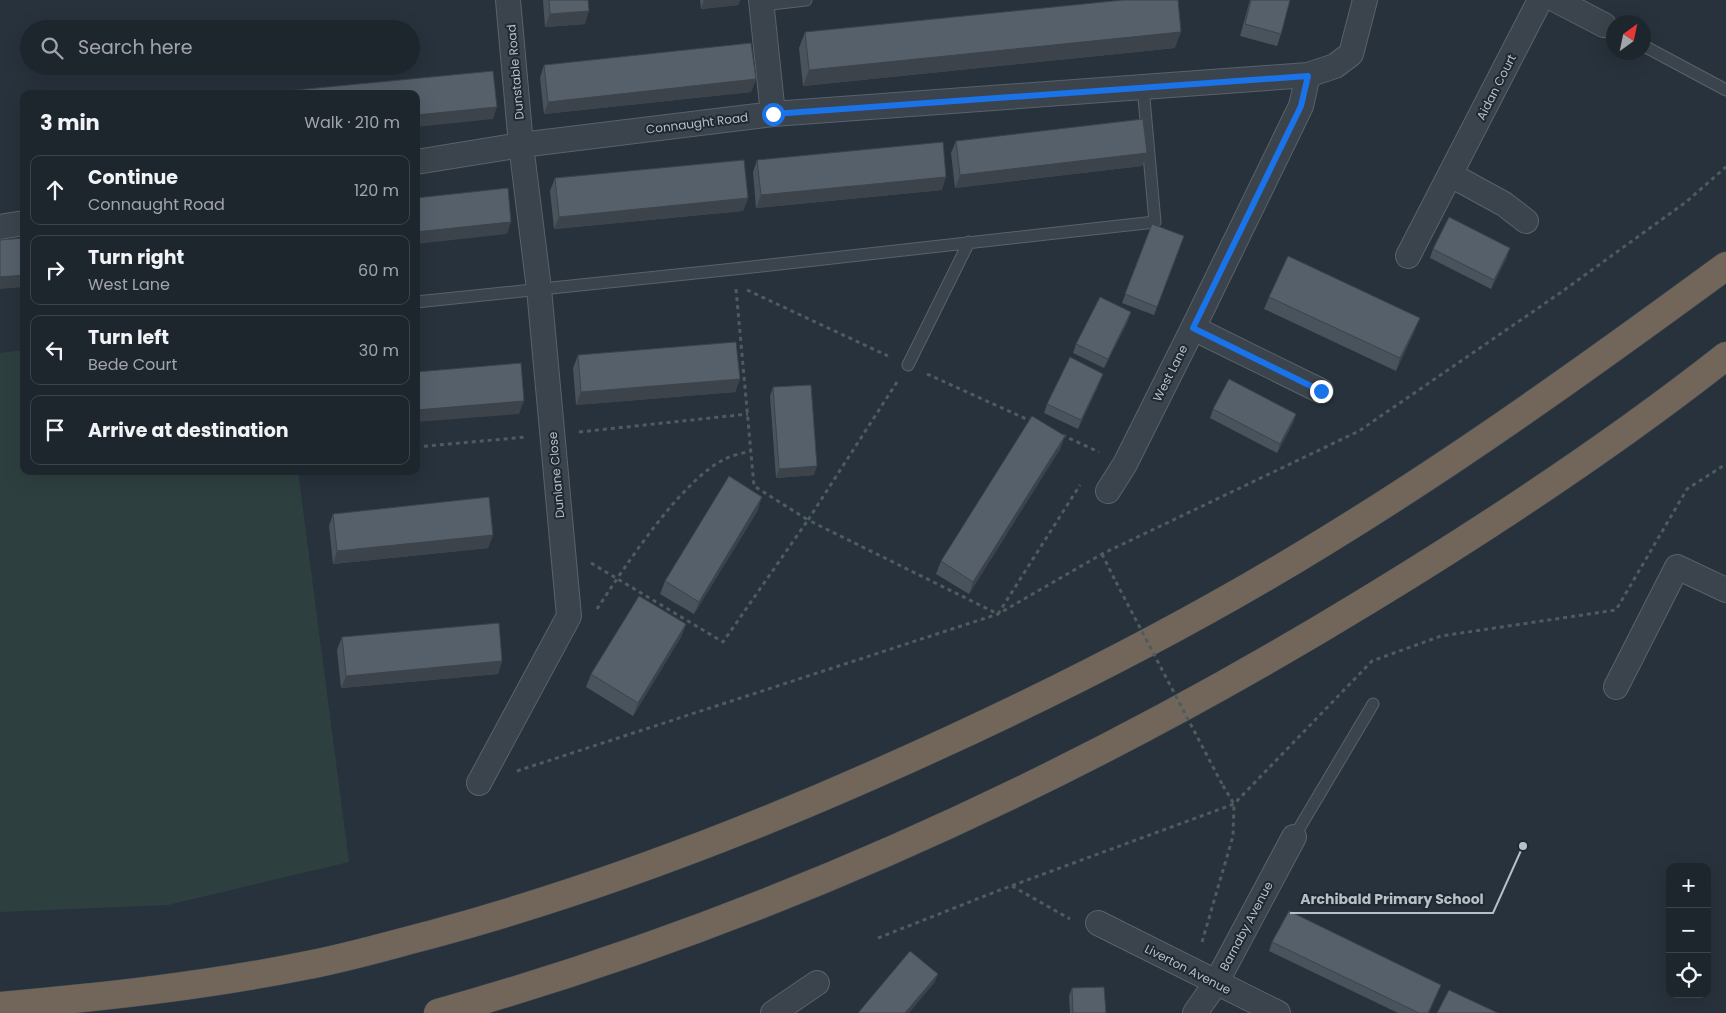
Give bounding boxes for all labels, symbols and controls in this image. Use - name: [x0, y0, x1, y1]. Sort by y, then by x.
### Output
- north arrow: [1606, 15, 1651, 60]
- search box: [20, 20, 420, 75]
- street label: Dunstable Road: [502, 24, 528, 120]
- icon: search: [38, 34, 66, 62]
- text: Search here: [78, 34, 192, 61]
- street label: Aidan Court: [1472, 51, 1520, 123]
- route start: [762, 103, 785, 126]
- text: 3 min: [40, 108, 100, 137]
- street label: Connaught Road: [645, 108, 749, 138]
- text: Walk · 210 m: [304, 111, 400, 134]
- text: Continue: [88, 164, 178, 191]
- icon: ahead: [41, 176, 69, 204]
- text: 120 m: [354, 179, 399, 202]
- text: Connaught Road: [88, 193, 225, 216]
- text: Turn right: [88, 244, 184, 271]
- icon: right: [41, 256, 69, 284]
- text: 60 m: [358, 259, 399, 282]
- text: West Lane: [88, 273, 170, 296]
- text: Turn left: [88, 324, 169, 351]
- icon: left: [41, 336, 69, 364]
- text: 30 m: [359, 339, 399, 362]
- street label: West Lane: [1148, 342, 1192, 404]
- text: Bede Court: [88, 353, 177, 376]
- route end: [1310, 380, 1333, 403]
- icon: arrive: [41, 416, 69, 444]
- text: Arrive at destination: [88, 417, 289, 444]
- street label: Dunlane Close: [544, 431, 568, 519]
- map controls: [1666, 863, 1711, 998]
- button: +: [1666, 863, 1711, 908]
- street label: Barnaby Avenue: [1215, 878, 1277, 974]
- callout: Archibald Primary School: [1290, 884, 1493, 913]
- text: Archibald Primary School: [1300, 889, 1484, 909]
- button: −: [1666, 908, 1711, 953]
- street label: Liverton Avenue: [1142, 940, 1234, 998]
- button: locate: [1666, 953, 1711, 998]

